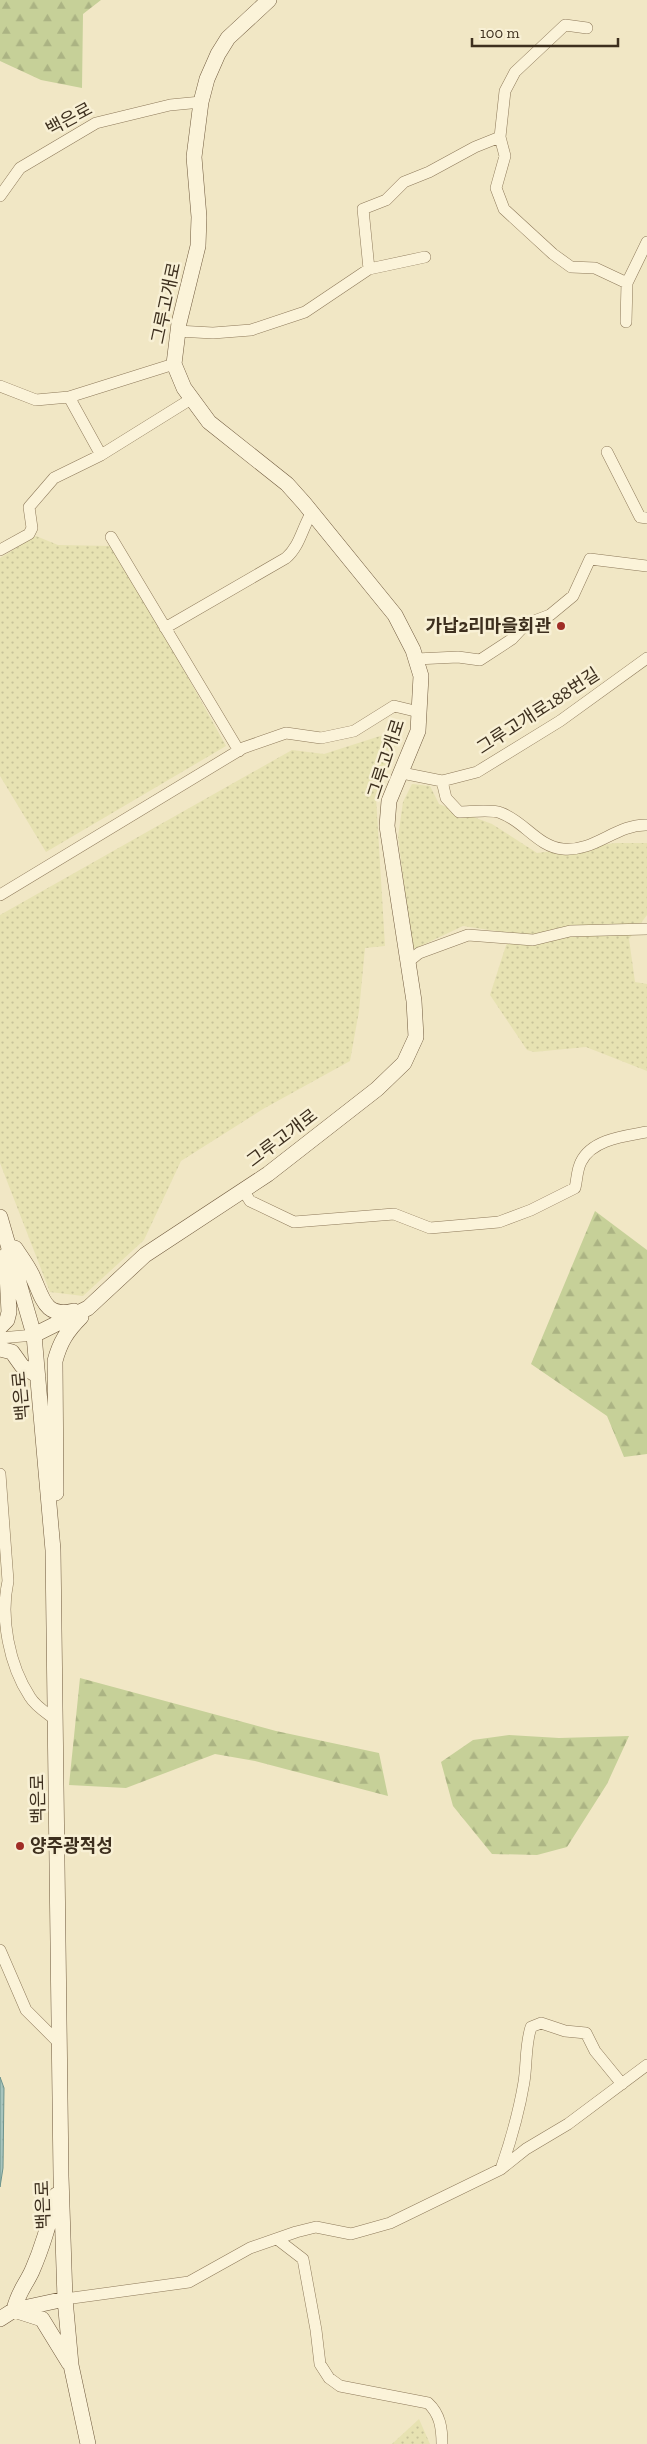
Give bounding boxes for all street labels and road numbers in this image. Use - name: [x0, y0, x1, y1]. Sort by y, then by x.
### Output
- street label: 백은로: [42, 98, 96, 140]
- street label: 그루고개로: [147, 260, 185, 346]
- street label: 그루고개로188번길: [472, 663, 604, 759]
- street label: 그루고개로: [363, 716, 409, 802]
- street label: 그루고개로: [242, 1104, 322, 1172]
- street label: 백은로: [8, 1370, 34, 1422]
- street label: 백은로: [27, 1774, 49, 1824]
- street label: 백은로: [31, 2180, 55, 2230]

